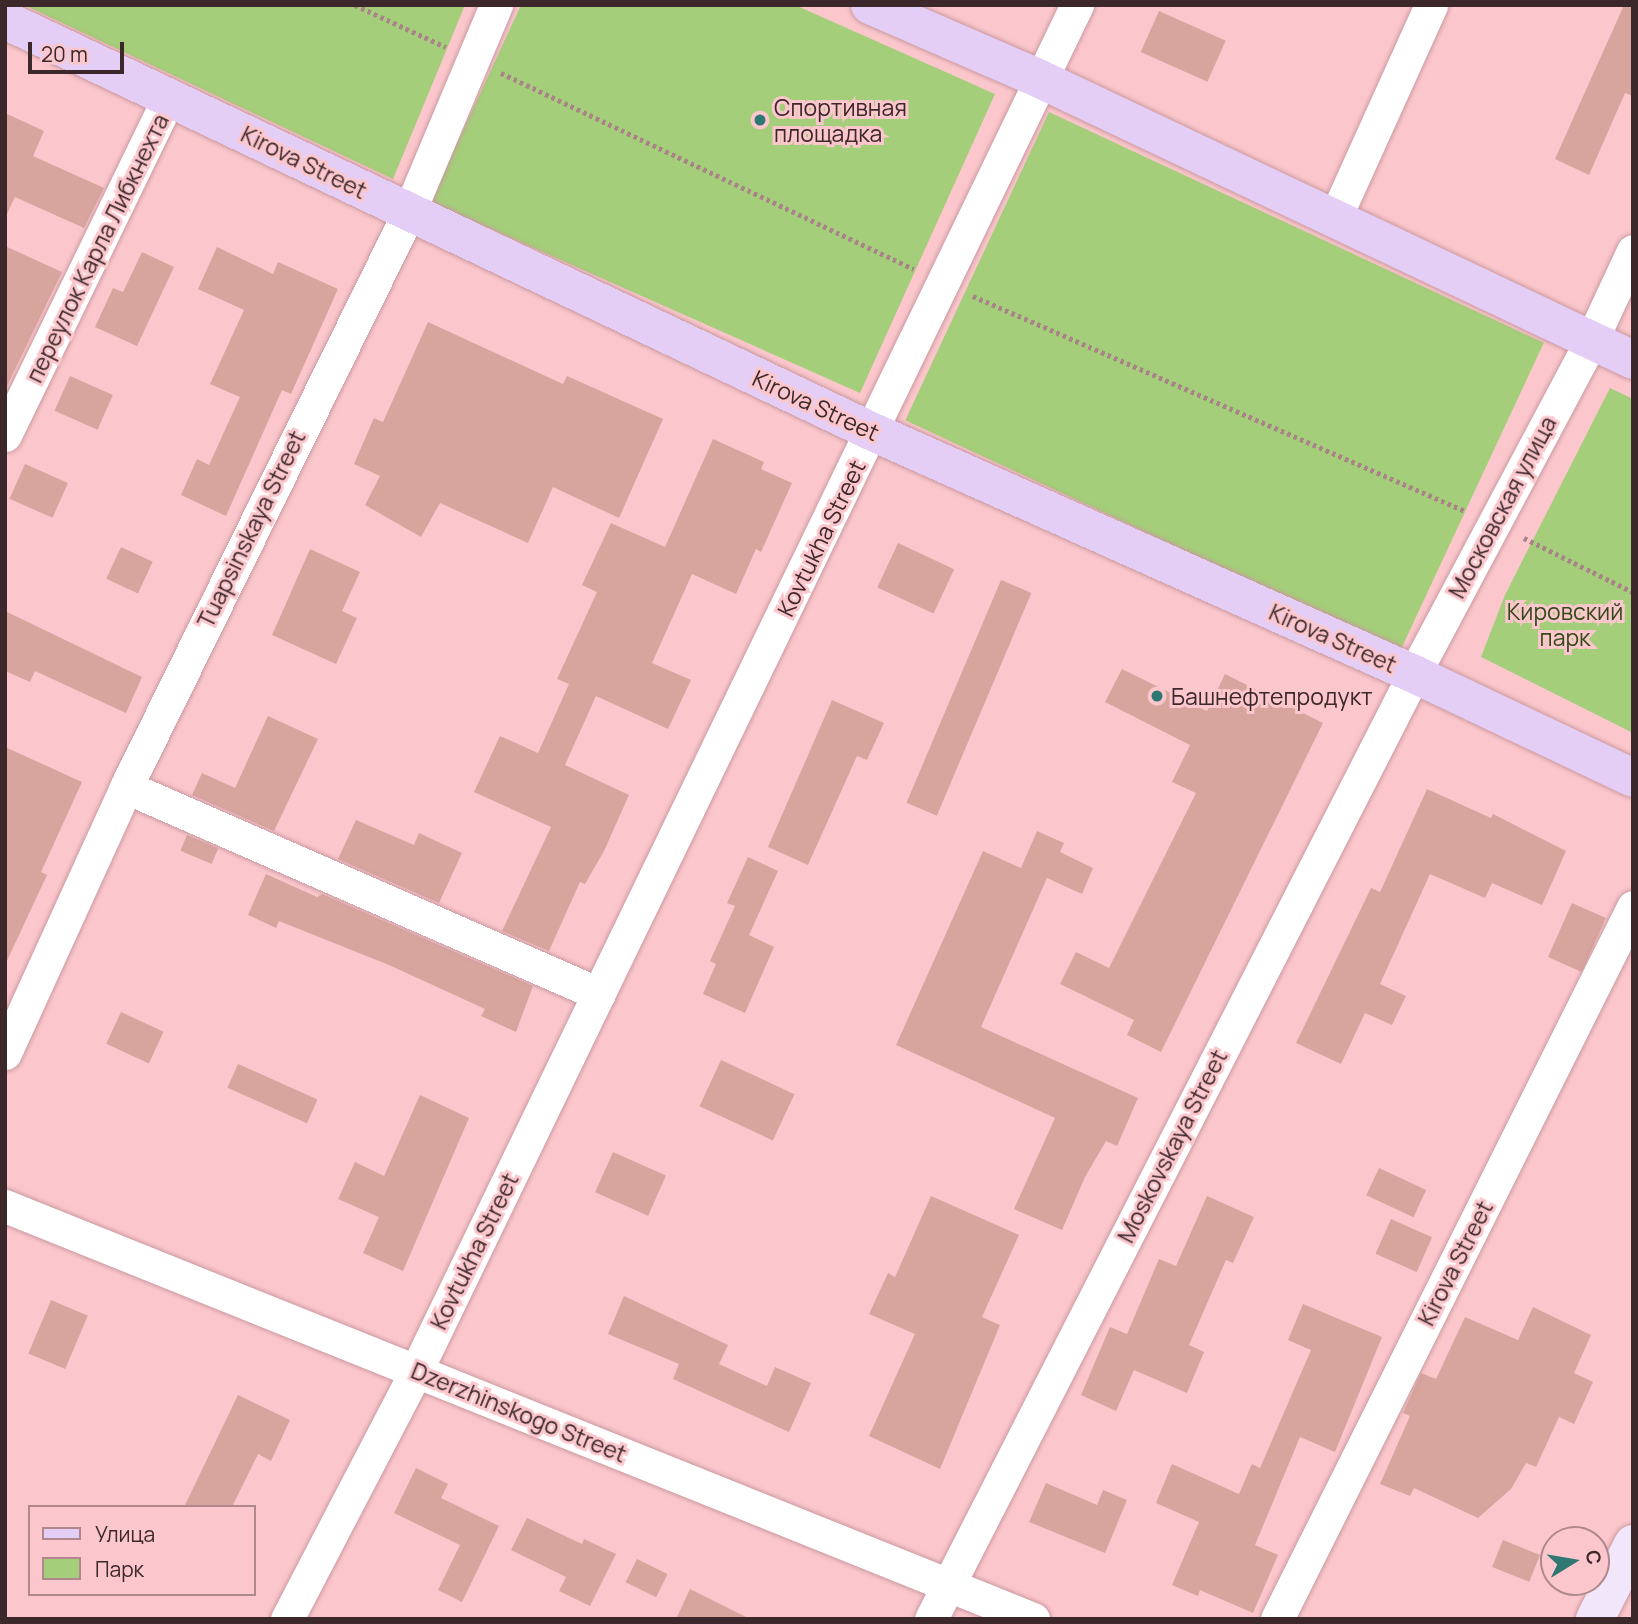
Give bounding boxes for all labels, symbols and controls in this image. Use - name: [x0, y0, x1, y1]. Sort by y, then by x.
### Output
- scale bar: [32, 28, 128, 72]
- text: 20 m: [41, 40, 88, 68]
- place label: Спортивная площадка: [774, 93, 907, 147]
- street label: переулок Карла Либкнехта: [20, 109, 174, 387]
- marker: Спортивная площадка: [752, 112, 768, 128]
- street label: Kirova Street: [237, 120, 371, 204]
- street label: Kirova Street: [748, 364, 884, 446]
- street label: Московская улица: [1442, 411, 1562, 603]
- street label: Tuapsinskaya Street: [191, 426, 311, 632]
- street label: Kovtukha Street: [771, 455, 871, 621]
- park label: Кировский парк: [1507, 597, 1623, 651]
- street label: Kirova Street: [1265, 598, 1401, 678]
- place label: Башнефтепродукт: [1171, 682, 1373, 710]
- marker: Башнефтепродукт: [1149, 688, 1165, 704]
- street label: Moskovskaya Street: [1111, 1045, 1233, 1247]
- street label: Kovtukha Street: [424, 1168, 524, 1334]
- street label: Kirova Street: [1412, 1196, 1498, 1330]
- street label: Dzerzhinskogo Street: [407, 1356, 631, 1468]
- legend: [28, 1505, 256, 1596]
- text: Улица: [95, 1520, 155, 1548]
- north arrow: [1540, 1526, 1610, 1596]
- text: С: [1580, 1548, 1608, 1567]
- text: Парк: [95, 1555, 144, 1583]

